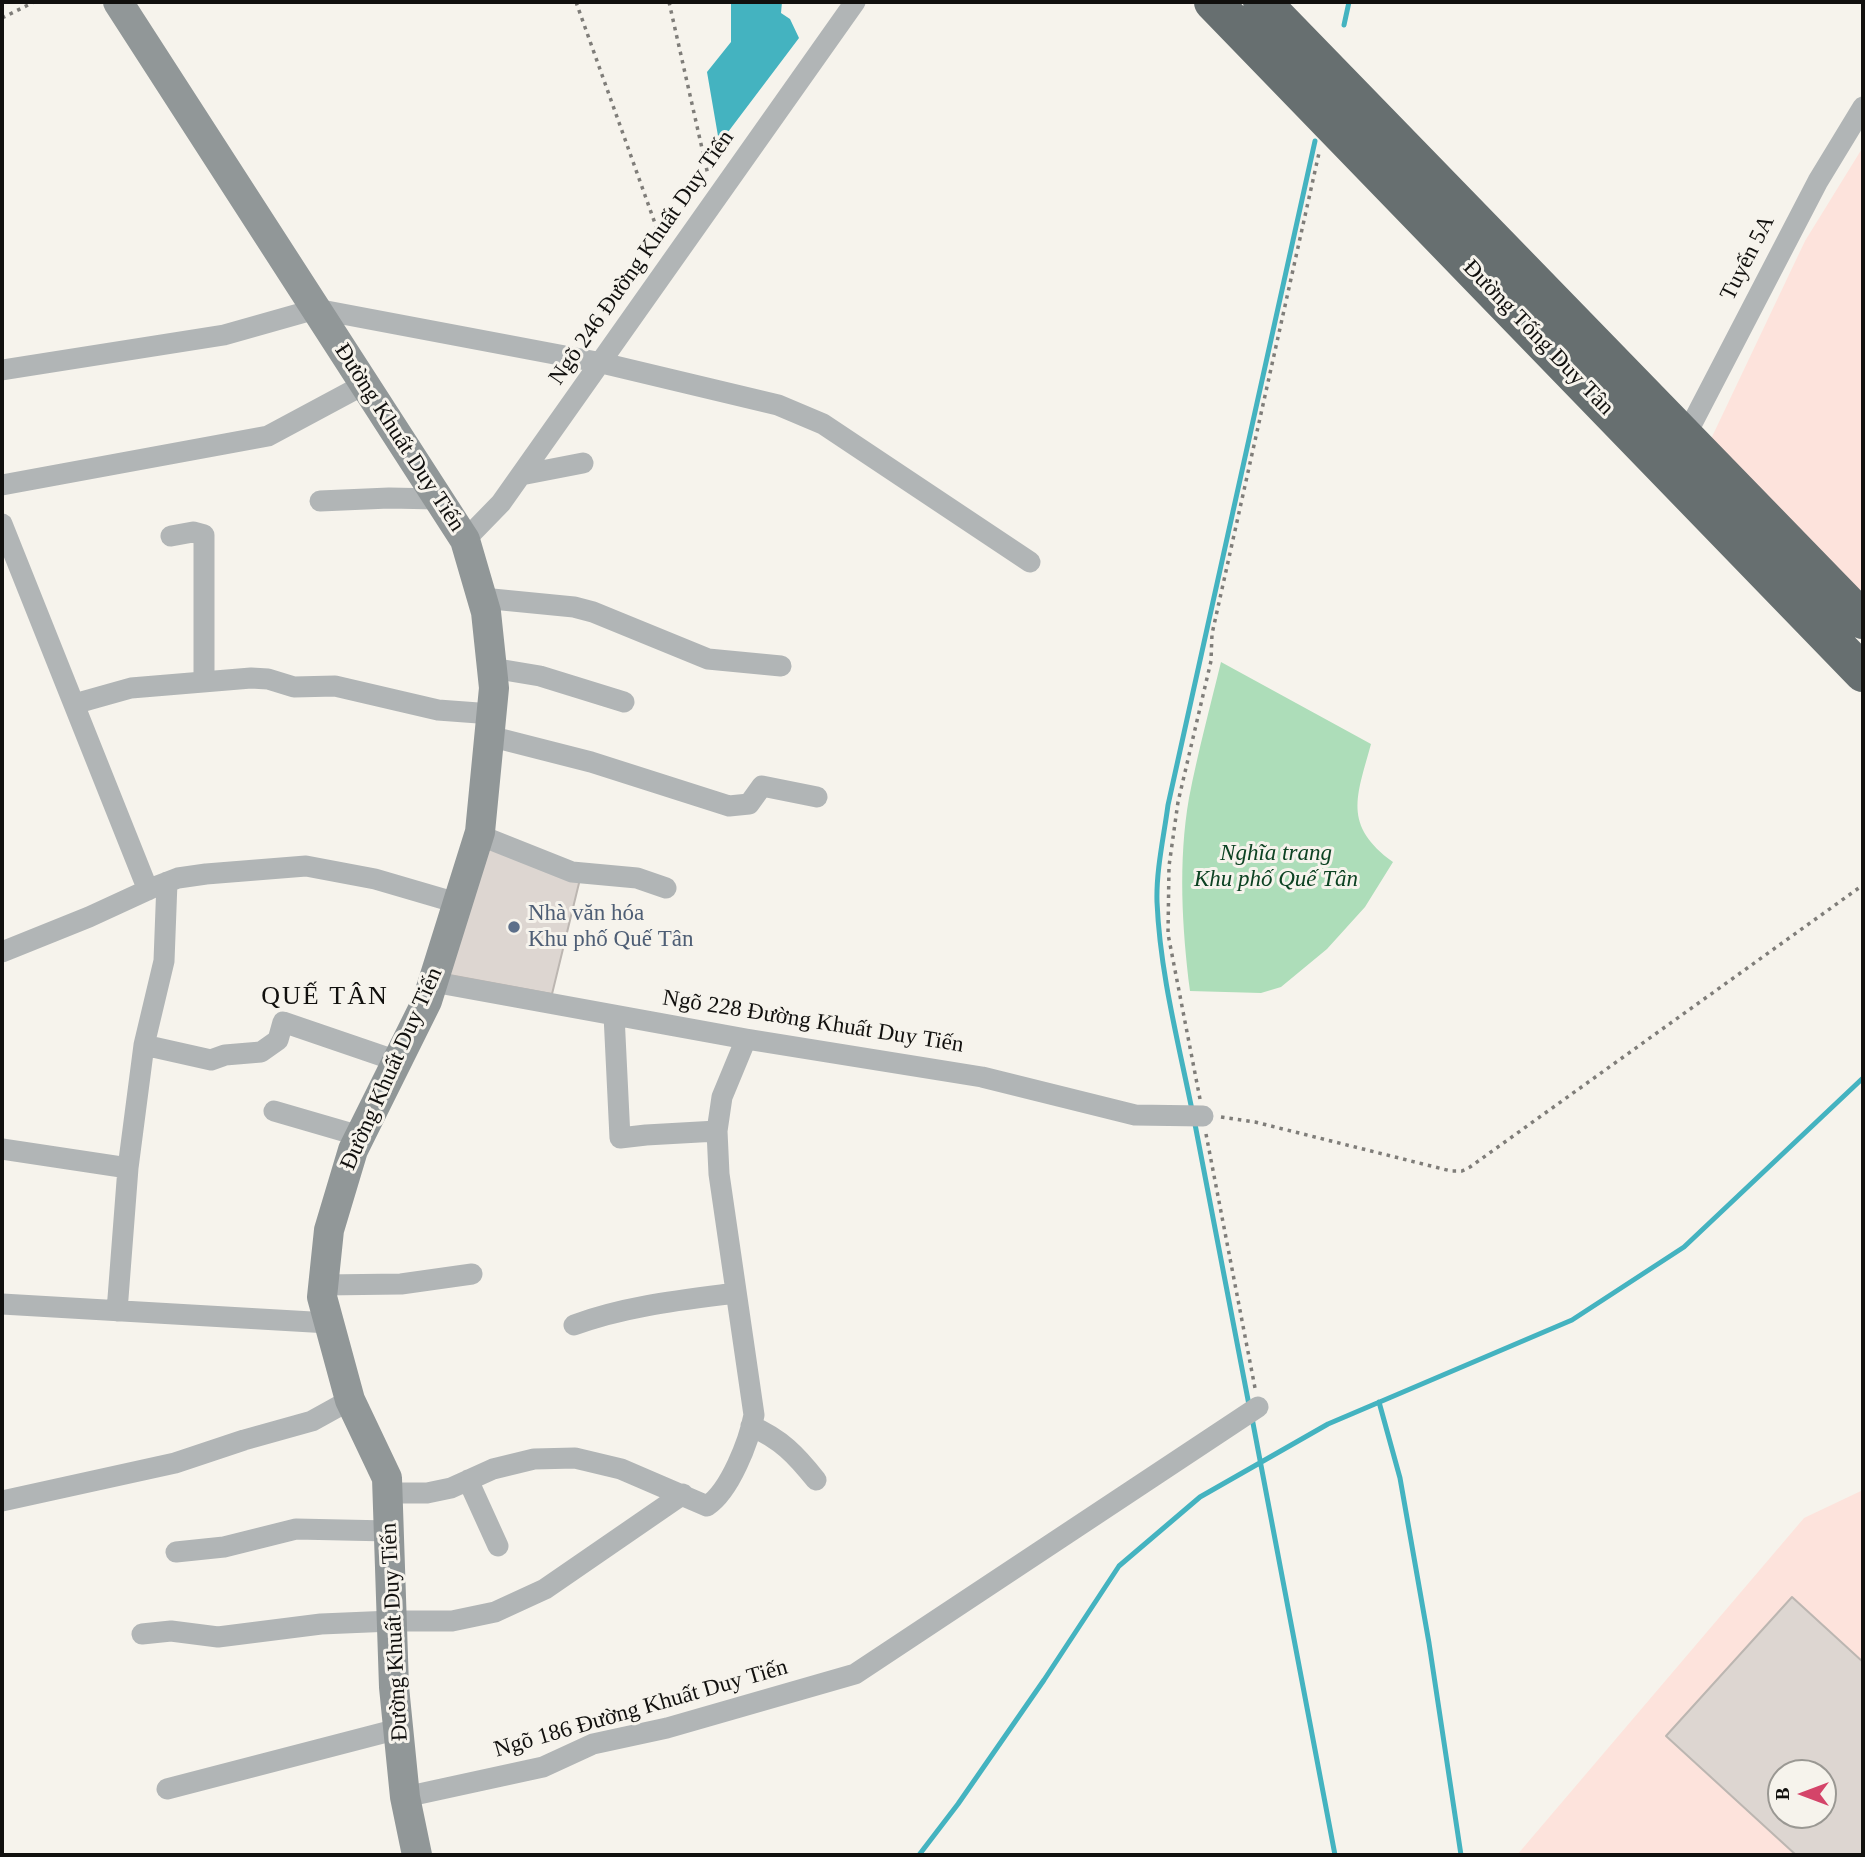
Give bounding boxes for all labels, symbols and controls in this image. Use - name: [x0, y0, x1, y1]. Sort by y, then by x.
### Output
- street label: Ngõ 246 Đường Khuất Duy Tiến: [543, 125, 741, 391]
- street label: Tuyến 5A: [1715, 211, 1781, 305]
- street label: Đường Tống Duy Tân: [1457, 255, 1619, 421]
- street label: Đường Khuất Duy Tiến: [328, 339, 470, 537]
- park label: Nghĩa trang Khu phố Quế Tân: [1194, 840, 1358, 894]
- place label: Nhà văn hóa Khu phố Quế Tân: [528, 900, 693, 954]
- marker: Nhà văn hóa Khu phố Quế Tân: [506, 919, 522, 935]
- street label: Đường Khuất Duy Tiến: [335, 964, 449, 1174]
- district label: QUẾ TÂN: [262, 981, 388, 1013]
- street label: Ngõ 228 Đường Khuất Duy Tiến: [661, 985, 965, 1059]
- street label: Đường Khuất Duy Tiến: [375, 1522, 415, 1742]
- street label: Ngõ 186 Đường Khuất Duy Tiến: [491, 1654, 791, 1764]
- north arrow: [1767, 1759, 1837, 1829]
- text: B: [1772, 1788, 1793, 1800]

